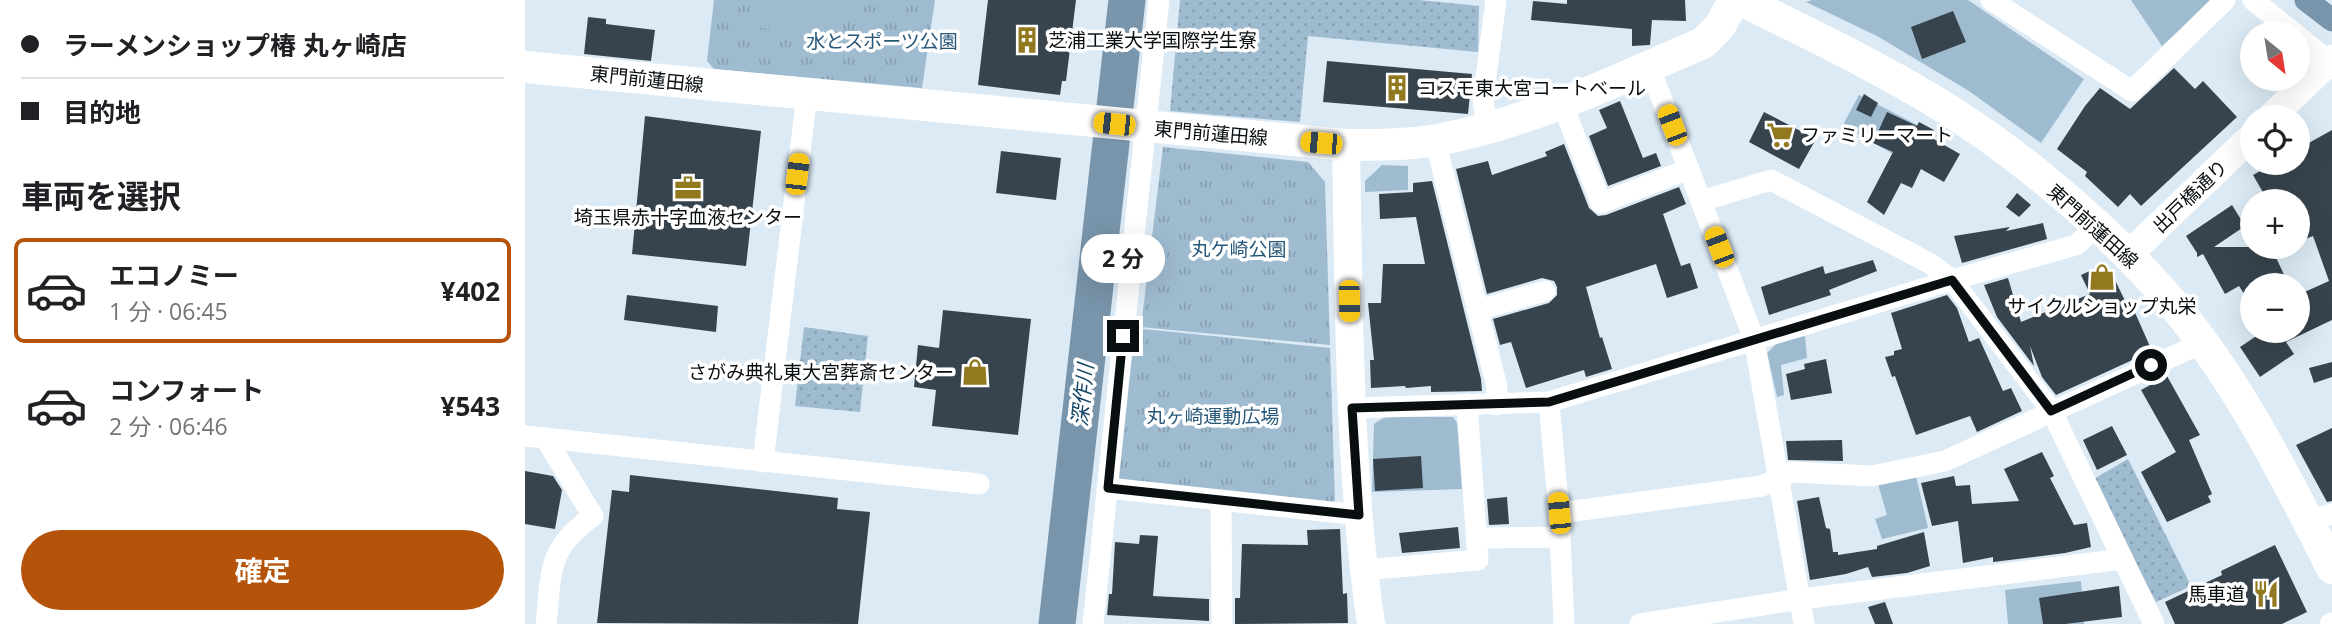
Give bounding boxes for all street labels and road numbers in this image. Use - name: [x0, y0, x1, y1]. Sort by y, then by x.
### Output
- street label: 東門前蓮田線: [589, 60, 705, 98]
- street label: 東門前蓮田線: [1153, 115, 1269, 151]
- street label: 出戸橋通り: [2147, 154, 2233, 238]
- street label: 東門前蓮田線: [2042, 178, 2144, 274]

